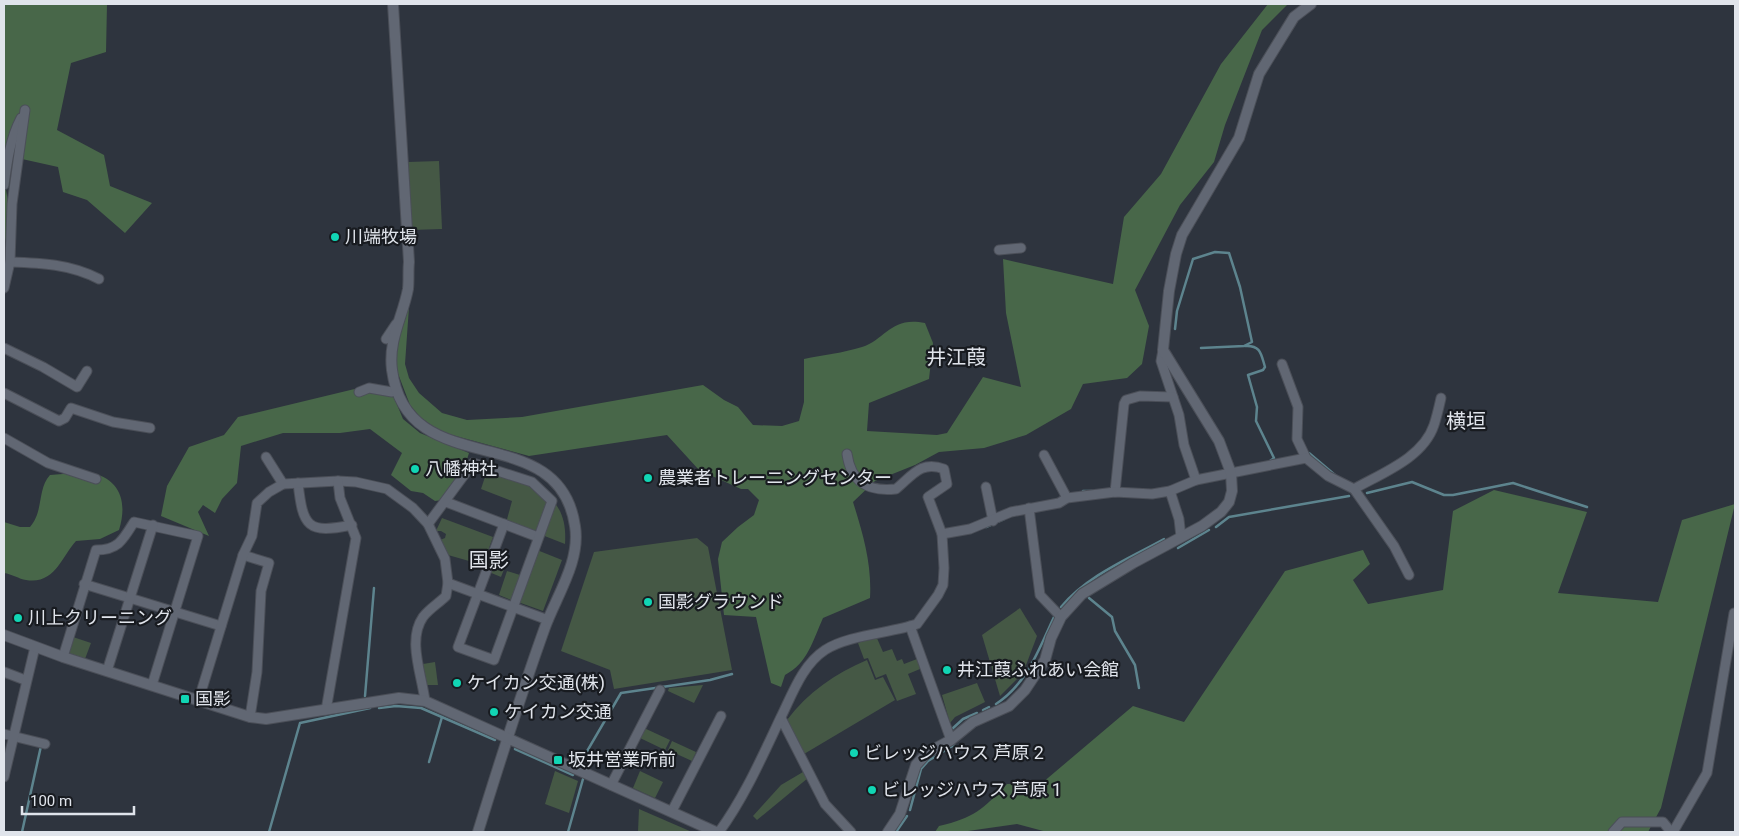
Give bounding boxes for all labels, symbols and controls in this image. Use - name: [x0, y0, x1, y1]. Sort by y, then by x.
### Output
- place label: 川端牧場: [345, 226, 417, 247]
- marker: 川端牧場: [329, 231, 341, 243]
- district label: 井江葭: [926, 345, 986, 369]
- district label: 横垣: [1446, 409, 1486, 433]
- place label: 八幡神社: [425, 458, 497, 479]
- marker: 八幡神社: [409, 463, 421, 475]
- place label: 農業者トレーニングセンター: [658, 467, 892, 488]
- marker: 農業者トレーニングセンター: [642, 472, 654, 484]
- district label: 国影: [469, 548, 509, 572]
- place label: 国影グラウンド: [658, 591, 784, 612]
- marker: 国影グラウンド: [642, 596, 654, 608]
- place label: 川上クリーニング: [28, 607, 172, 628]
- marker: 川上クリーニング: [12, 612, 24, 624]
- place label: 井江葭ふれあい会館: [957, 659, 1119, 680]
- marker: 井江葭ふれあい会館: [941, 664, 953, 676]
- place label: ケイカン交通(株): [467, 672, 605, 694]
- marker: ケイカン交通(株): [451, 677, 463, 689]
- place label: 国影: [195, 688, 231, 709]
- marker: 国影: [179, 693, 191, 705]
- place label: ケイカン交通: [504, 701, 612, 722]
- marker: ケイカン交通: [488, 706, 500, 718]
- place label: ビレッジハウス 芦原 2: [864, 742, 1044, 763]
- marker: ビレッジハウス 芦原 2: [848, 747, 860, 759]
- place label: 坂井営業所前: [568, 749, 676, 770]
- marker: 坂井営業所前: [552, 754, 564, 766]
- place label: ビレッジハウス 芦原 1: [882, 779, 1062, 800]
- scale bar: [22, 784, 135, 816]
- marker: ビレッジハウス 芦原 1: [866, 784, 878, 796]
- text: 100 m: [30, 792, 72, 810]

